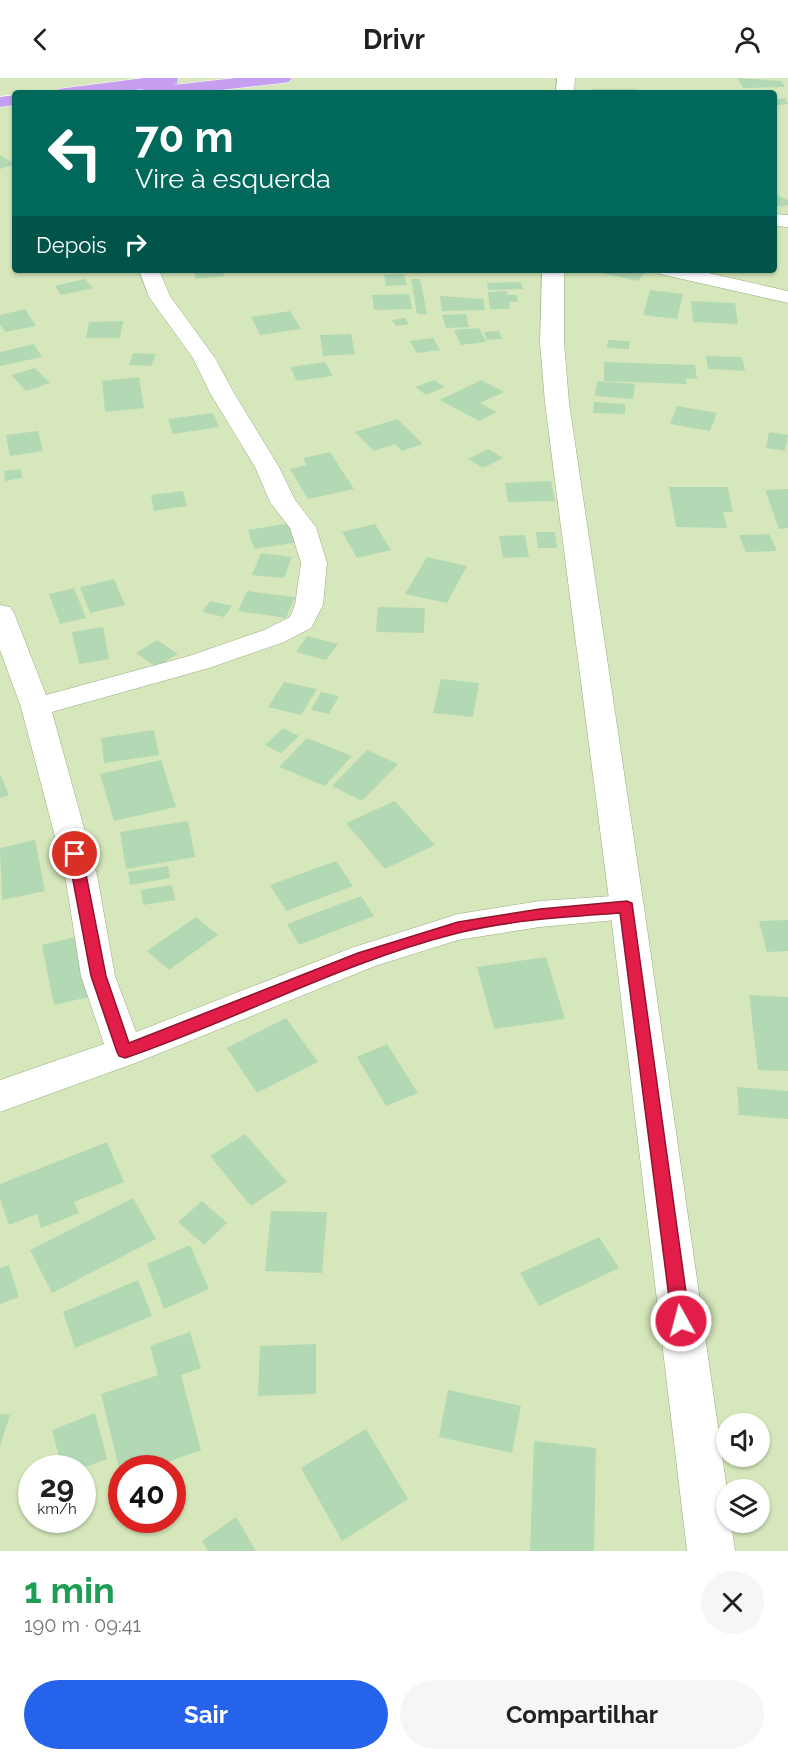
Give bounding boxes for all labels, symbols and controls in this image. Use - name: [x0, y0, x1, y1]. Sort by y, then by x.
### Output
- icon: back: [24, 23, 57, 56]
- icon: person: [731, 23, 764, 56]
- text: Drivr: [363, 24, 425, 55]
- text: 70 m: [135, 113, 234, 162]
- icon: left: [36, 114, 114, 192]
- text: Vire à esquerda: [135, 163, 331, 194]
- icon: right: [119, 228, 152, 261]
- text: Depois: [36, 232, 107, 258]
- pin: [49, 828, 100, 879]
- icon: arrive: [58, 837, 91, 870]
- position arrow: [649, 1289, 713, 1353]
- map controls: [716, 1413, 770, 1533]
- button: sound: [716, 1413, 770, 1467]
- speed limit sign: 40: [108, 1455, 186, 1533]
- text: 29: [40, 1469, 74, 1504]
- button: layers: [716, 1479, 770, 1533]
- text: km/h: [37, 1500, 77, 1518]
- text: 1 min: [24, 1569, 115, 1611]
- button: close: [701, 1571, 764, 1634]
- text: 190 m · 09:41: [24, 1613, 141, 1637]
- button: Sair: [24, 1680, 388, 1749]
- button: Compartilhar: [400, 1680, 764, 1749]

